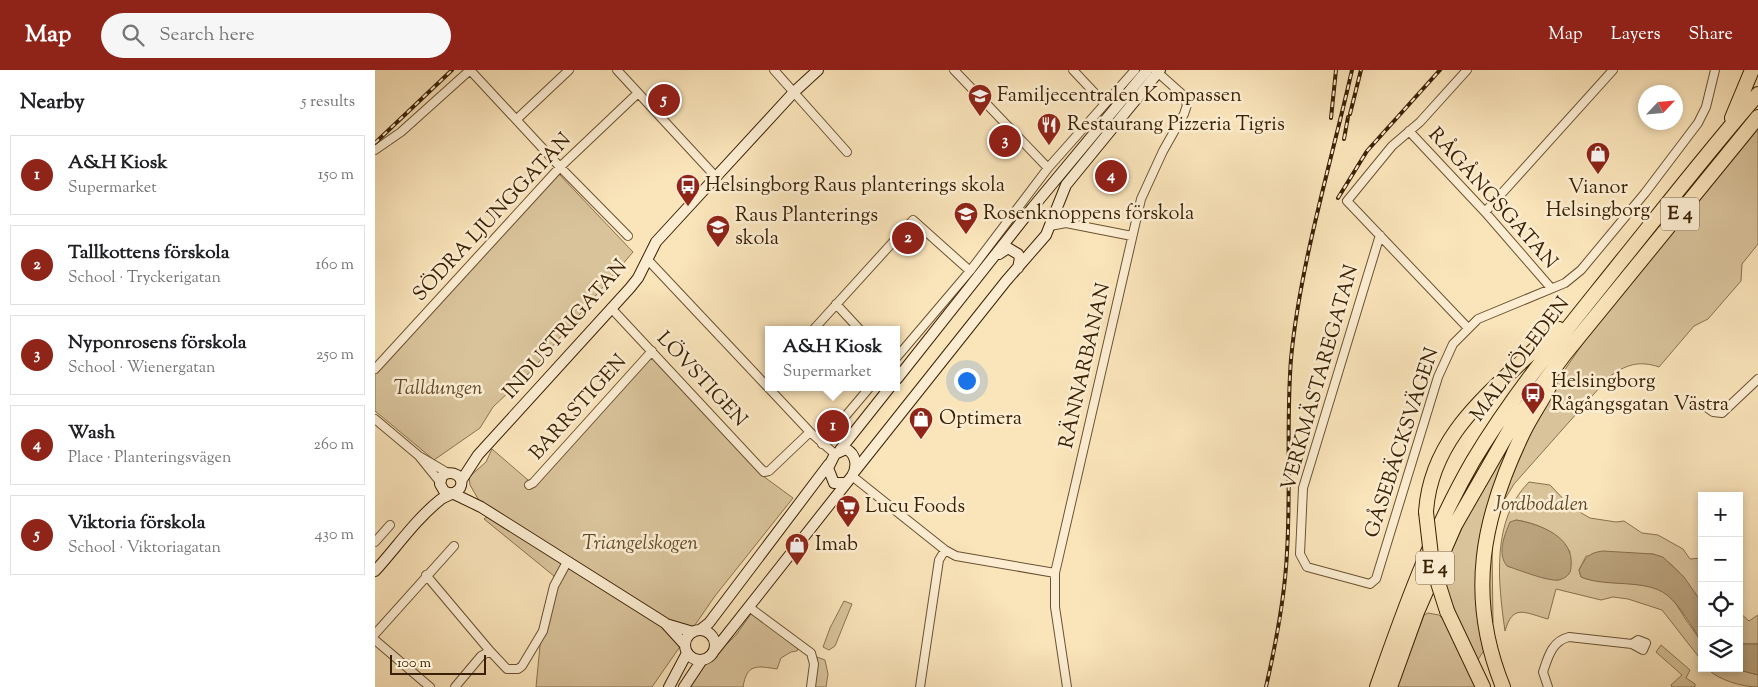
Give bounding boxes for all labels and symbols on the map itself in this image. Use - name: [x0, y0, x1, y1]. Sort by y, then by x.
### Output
- pin: 5: [648, 81, 680, 119]
- place label: Familjecentralen Kompassen: [997, 82, 1242, 111]
- school or university icon: Familjecentralen Kompassen: [967, 83, 993, 117]
- north arrow: [1638, 85, 1683, 130]
- place label: Restaurang Pizzeria Tigris: [1067, 111, 1285, 140]
- restaurant icon: Restaurang Pizzeria Tigris: [1036, 112, 1062, 146]
- street label: RÅGÅNGSGATAN: [1420, 121, 1564, 276]
- pin: 3: [989, 122, 1021, 160]
- street label: SÖDRA LJUNGGATAN: [406, 127, 579, 309]
- shop icon: Vianor Helsingborg: [1585, 141, 1611, 175]
- pin: 4: [1095, 157, 1127, 195]
- place label: Helsingborg Raus planterings skola: [705, 172, 1005, 201]
- bus stop icon: Helsingborg Raus planterings skola: [675, 173, 701, 207]
- place label: Vianor Helsingborg: [1546, 174, 1650, 226]
- road number: E 4: [1661, 198, 1699, 230]
- place label: Rosenknoppens förskola: [983, 200, 1194, 229]
- school or university icon: Rosenknoppens förskola: [953, 201, 979, 235]
- place label: Raus Planterings skola: [735, 202, 878, 254]
- school or university icon: Raus Planterings skola: [705, 214, 731, 248]
- pin: 2: [892, 219, 924, 257]
- street label: INDUSTRIGATAN: [497, 254, 635, 406]
- street label: VERKMÄSTAREGATAN: [1275, 262, 1367, 494]
- street label: RÄNNARBANAN: [1053, 280, 1119, 452]
- street label: MALMÖLEDEN: [1464, 291, 1578, 429]
- street label: LÖVSTIGEN: [649, 325, 754, 434]
- street label: GÅSEBÄCKSVÄGEN: [1358, 344, 1447, 542]
- street label: BARRSTIGEN: [524, 349, 635, 467]
- your location: [954, 368, 980, 394]
- place label: Helsingborg Rågångsgatan Västra: [1551, 368, 1729, 420]
- park label: Talldungen: [393, 375, 483, 404]
- bus stop icon: Helsingborg Rågångsgatan Västra: [1520, 381, 1546, 415]
- place label: Optimera: [939, 405, 1022, 434]
- shop icon: Optimera: [908, 406, 934, 440]
- pin: 1: [817, 407, 849, 445]
- park label: Jordbodalen: [1493, 491, 1589, 520]
- place label: Lucu Foods: [865, 493, 965, 522]
- supermarket icon: Lucu Foods: [835, 494, 861, 528]
- park label: Triangelskogen: [582, 530, 699, 559]
- place label: Imab: [815, 531, 858, 560]
- shop icon: Imab: [784, 532, 810, 566]
- road number: E 4: [1416, 552, 1454, 584]
- scale bar: [390, 652, 486, 675]

